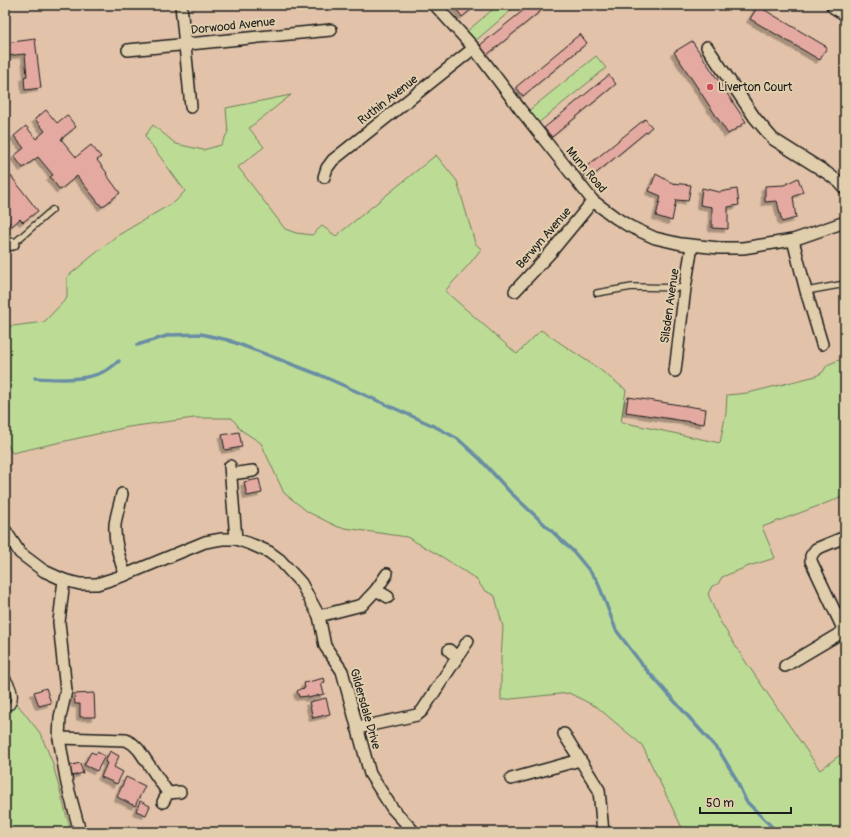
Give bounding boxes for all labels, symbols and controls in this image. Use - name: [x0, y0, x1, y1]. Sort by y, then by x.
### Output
- street label: Dorwood Avenue: [190, 14, 276, 38]
- street label: Ruthin Avenue: [355, 72, 421, 128]
- place label: Liverton Court: [718, 80, 793, 95]
- marker: Liverton Court: [705, 82, 715, 92]
- street label: Munn Road: [562, 144, 610, 196]
- street label: Berwyn Avenue: [513, 204, 575, 272]
- street label: Silsden Avenue: [657, 268, 683, 344]
- street label: Gildersdale Drive: [346, 667, 384, 751]
- scale bar: [700, 789, 791, 815]
- text: 50 m: [706, 796, 734, 811]

